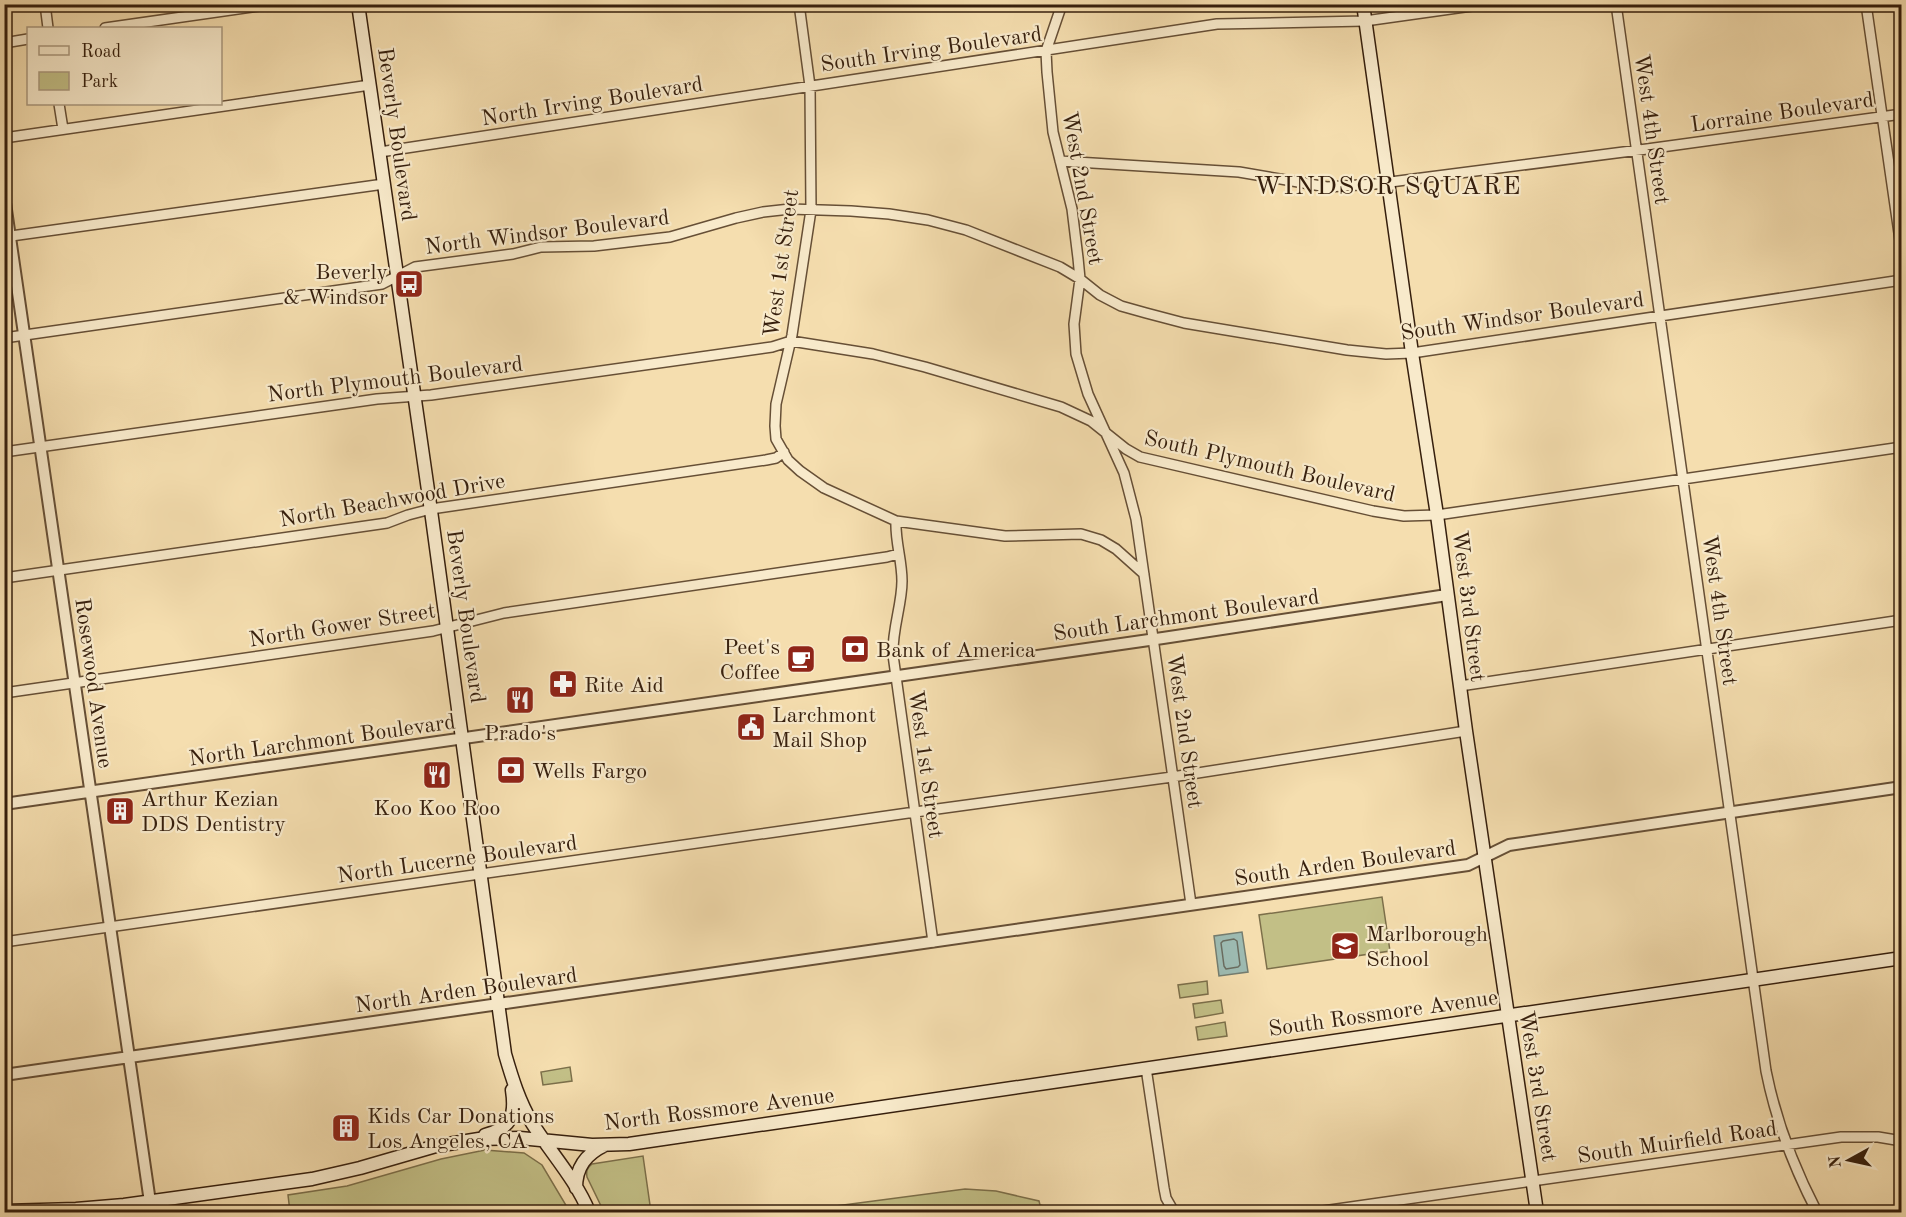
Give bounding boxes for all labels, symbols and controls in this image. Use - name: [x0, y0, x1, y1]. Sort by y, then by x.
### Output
- street label: South Irving Boulevard: [819, 24, 1044, 76]
- legend: [27, 27, 222, 105]
- text: Road: [81, 43, 121, 61]
- street label: Beverly Boulevard: [373, 46, 419, 222]
- street label: West 4th Street: [1630, 53, 1672, 206]
- text: Park: [81, 73, 118, 91]
- street label: North Irving Boulevard: [480, 74, 705, 130]
- street label: Lorraine Boulevard: [1689, 89, 1875, 137]
- street label: West 2nd Street: [1058, 110, 1106, 267]
- district label: WINDSOR SQUARE: [1254, 174, 1522, 200]
- street label: West 1st Street: [761, 188, 803, 339]
- street label: North Windsor Boulevard: [424, 207, 671, 259]
- place label: Beverly & Windsor: [283, 262, 388, 309]
- bus stop icon: Beverly & Windsor: [393, 268, 425, 300]
- street label: South Windsor Boulevard: [1399, 289, 1646, 345]
- street label: North Plymouth Boulevard: [266, 353, 524, 407]
- street label: South Plymouth Boulevard: [1142, 427, 1397, 507]
- street label: North Beachwood Drive: [278, 470, 507, 532]
- street label: Beverly Boulevard: [442, 528, 488, 704]
- street label: West 3rd Street: [1448, 529, 1488, 683]
- street label: West 4th Street: [1698, 534, 1740, 687]
- street label: South Larchmont Boulevard: [1052, 586, 1321, 646]
- street label: Rosewood Avenue: [70, 597, 116, 770]
- street label: North Gower Street: [247, 600, 437, 652]
- bank icon: Bank of America: [839, 633, 871, 665]
- place label: Peet's Coffee: [720, 637, 780, 684]
- place label: Bank of America: [876, 640, 1036, 662]
- cafe icon: Peet's Coffee: [785, 643, 817, 675]
- street label: West 2nd Street: [1162, 653, 1206, 810]
- pharmacy icon: Rite Aid: [547, 668, 579, 700]
- place label: Rite Aid: [584, 675, 664, 697]
- restaurant icon: Prado's: [504, 684, 536, 716]
- street label: West 1st Street: [904, 689, 946, 840]
- place label: Larchmont Mail Shop: [772, 705, 876, 752]
- street label: North Larchmont Boulevard: [187, 711, 457, 771]
- public building icon: Larchmont Mail Shop: [735, 711, 767, 743]
- place label: Prado's: [484, 723, 556, 745]
- bank icon: Wells Fargo: [495, 754, 527, 786]
- restaurant icon: Koo Koo Roo: [421, 759, 453, 791]
- place label: Wells Fargo: [532, 761, 647, 783]
- place label: Arthur Kezian DDS Dentistry: [141, 789, 286, 836]
- building icon: Arthur Kezian DDS Dentistry: [104, 795, 136, 827]
- place label: Koo Koo Roo: [374, 798, 500, 820]
- street label: North Lucerne Boulevard: [336, 832, 579, 888]
- street label: South Arden Boulevard: [1233, 838, 1458, 890]
- place label: Marlborough School: [1366, 924, 1488, 971]
- school or university icon: Marlborough School: [1329, 930, 1361, 962]
- street label: North Arden Boulevard: [354, 964, 579, 1017]
- street label: South Rossmore Avenue: [1267, 987, 1499, 1041]
- street label: West 3rd Street: [1514, 1009, 1560, 1163]
- street label: North Rossmore Avenue: [603, 1085, 836, 1135]
- place label: Kids Car Donations Los Angeles, CA: [367, 1106, 554, 1153]
- building icon: Kids Car Donations Los Angeles, CA: [330, 1112, 362, 1144]
- street label: South Muirfield Road: [1576, 1118, 1779, 1168]
- north arrow: [1819, 1130, 1879, 1190]
- text: N: [1827, 1154, 1845, 1169]

